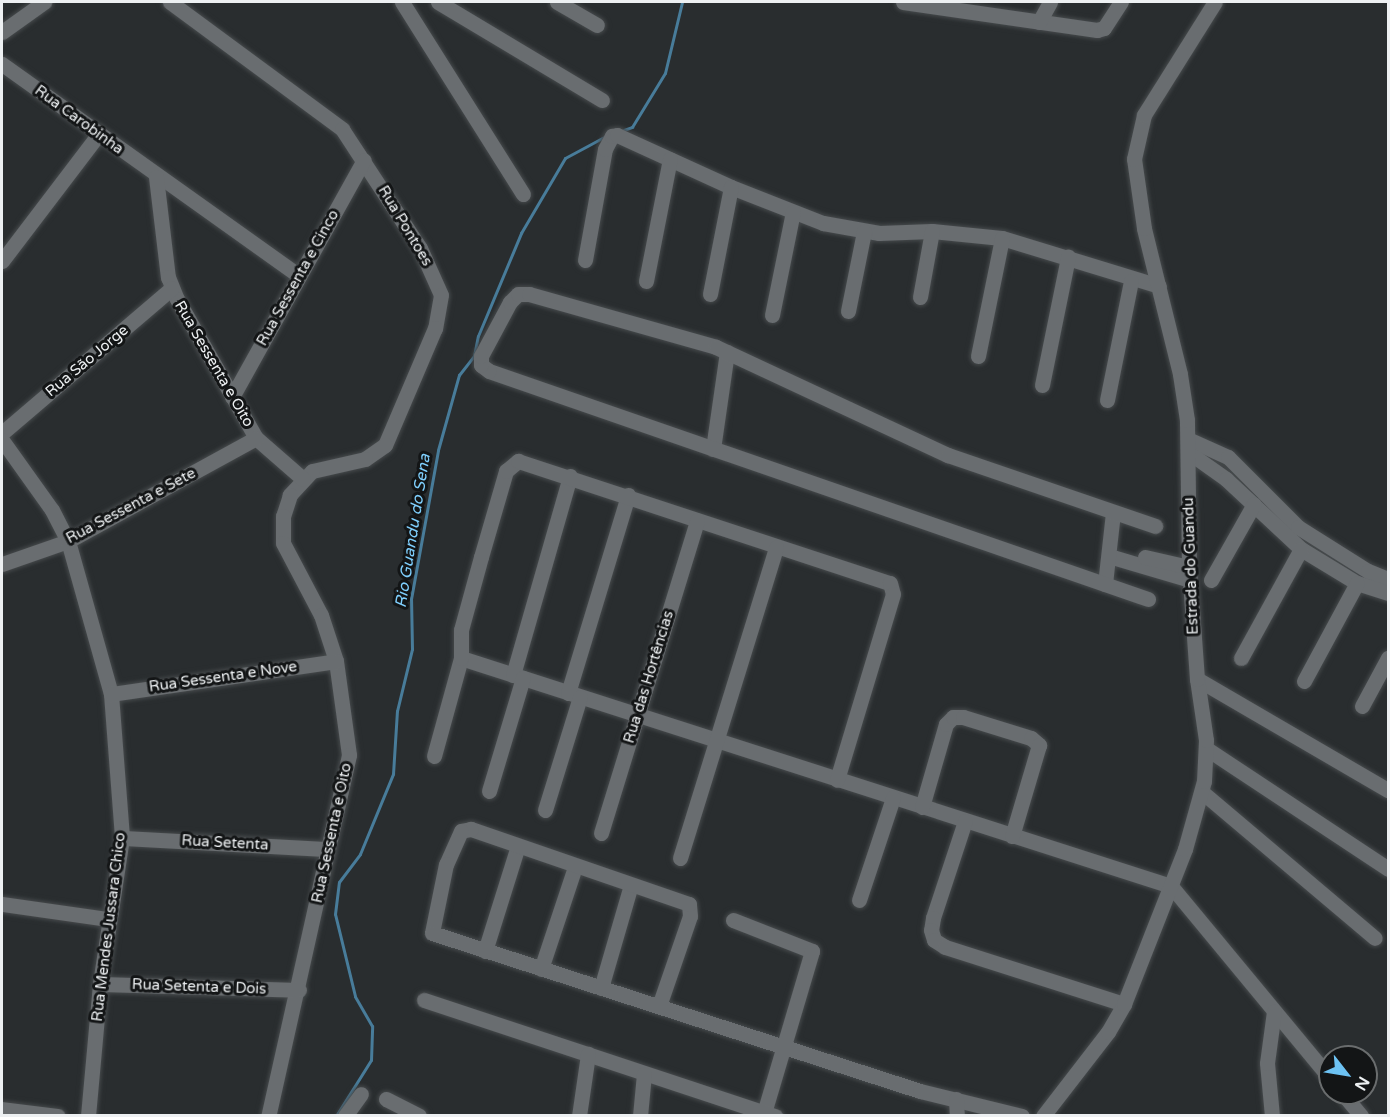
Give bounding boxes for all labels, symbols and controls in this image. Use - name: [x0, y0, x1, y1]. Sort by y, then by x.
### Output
- street label: Rua Carobinha: [31, 82, 127, 158]
- street label: Rua Pontoes: [374, 183, 436, 269]
- street label: Rua Sessenta e Cinco: [253, 207, 343, 349]
- street label: Rua Sessenta e Oito: [171, 298, 257, 430]
- street label: Rua São Jorge: [42, 321, 132, 401]
- water label: Rio Guandu do Sena: [391, 453, 435, 609]
- street label: Rua Sessenta e Sete: [63, 464, 199, 548]
- street label: Estrada do Guandu: [1180, 497, 1202, 635]
- street label: Rua das Hortências: [620, 609, 678, 745]
- street label: Rua Sessenta e Nove: [148, 658, 298, 696]
- street label: Rua Sessenta e Oito: [308, 761, 356, 905]
- street label: Rua Mendes Jussara Chico: [88, 831, 130, 1023]
- street label: Rua Setenta: [181, 832, 269, 854]
- street label: Rua Setenta e Dois: [132, 976, 266, 998]
- north arrow: [1318, 1045, 1378, 1105]
- text: N: [1350, 1073, 1374, 1094]

